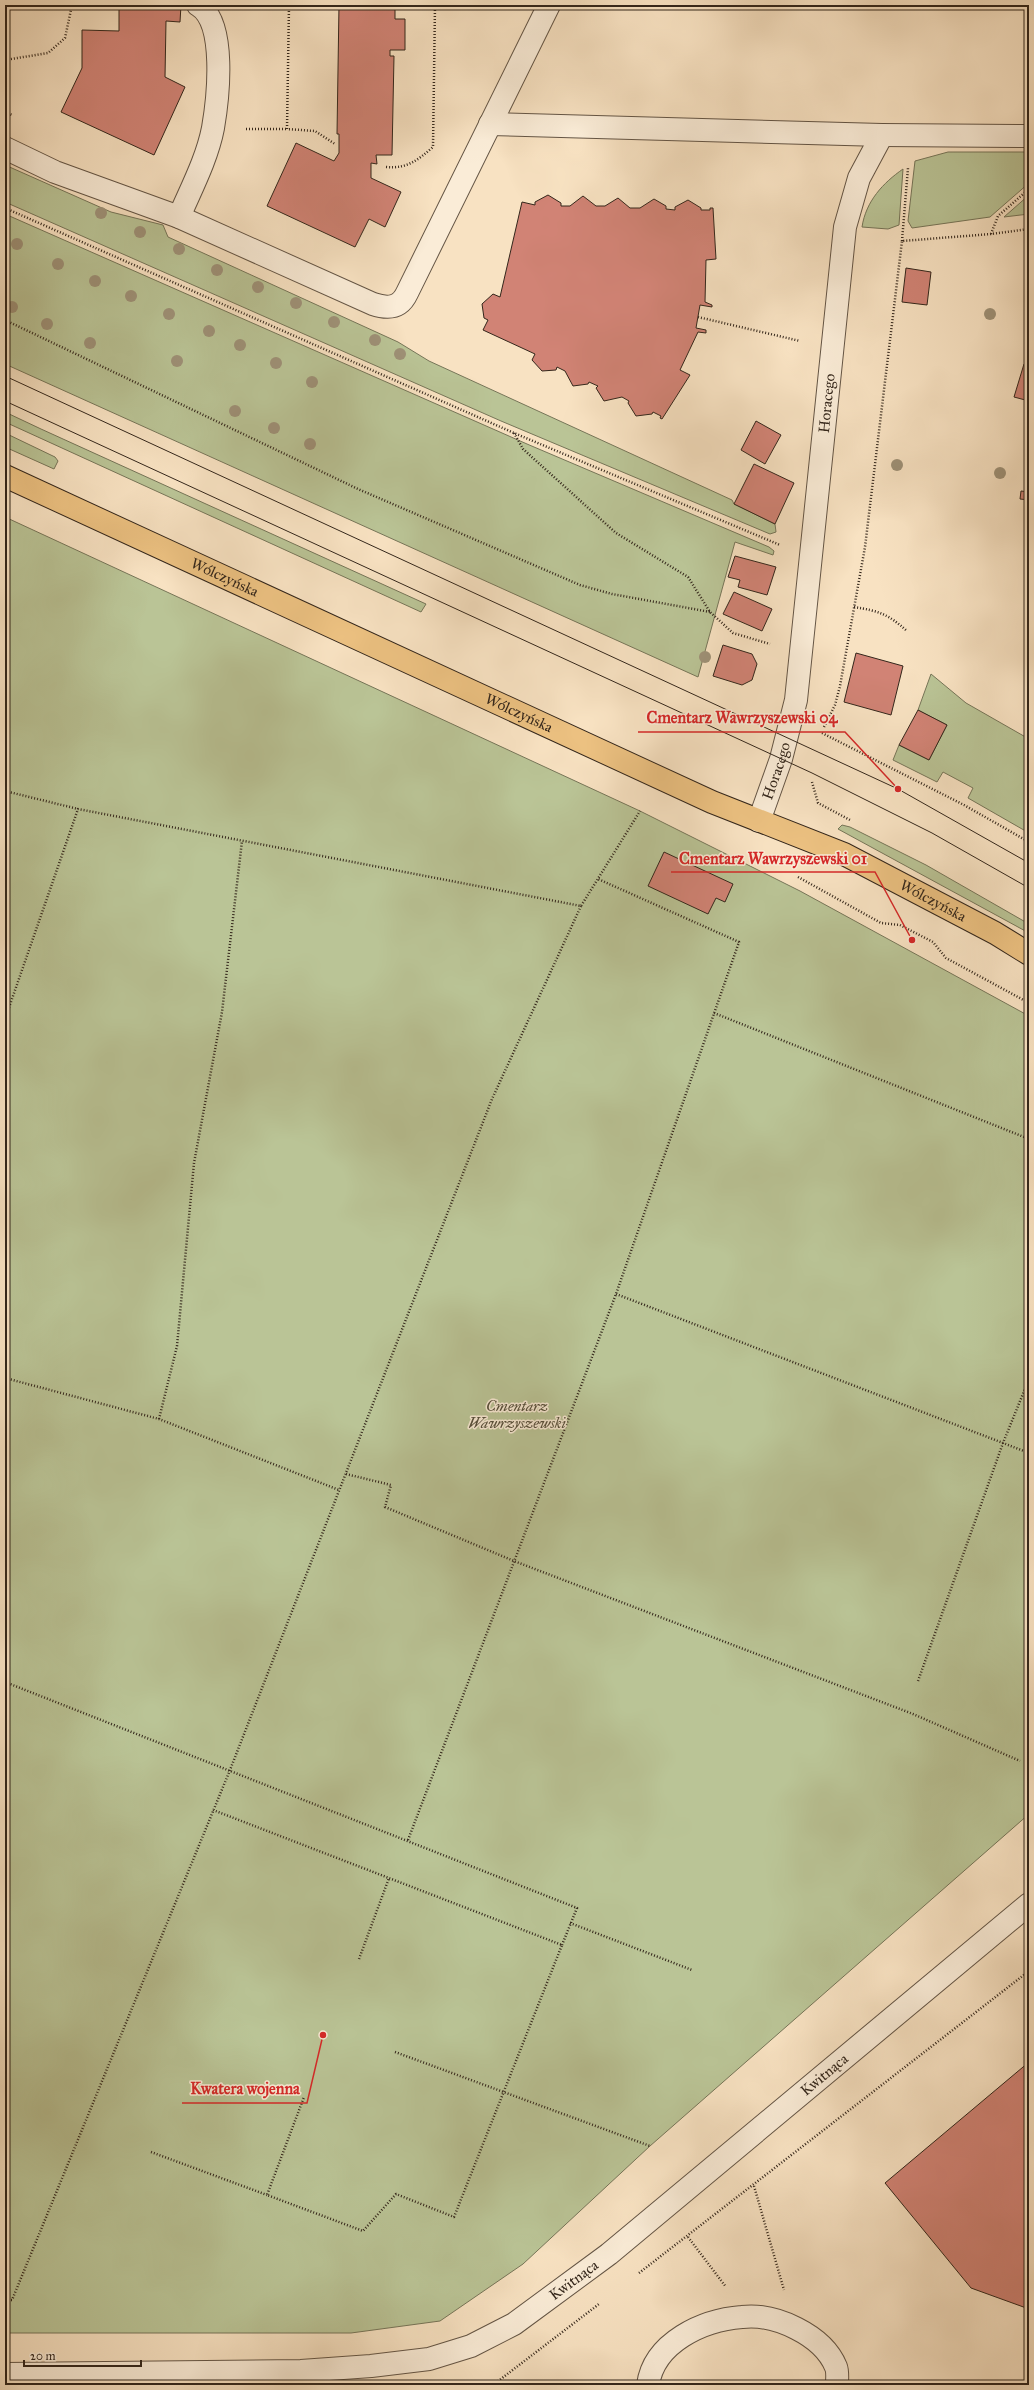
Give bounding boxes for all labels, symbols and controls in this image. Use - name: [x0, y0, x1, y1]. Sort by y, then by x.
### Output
- street label: Horacego: [815, 372, 839, 434]
- street label: Wólczyńska: [188, 554, 262, 601]
- street label: Wólczyńska: [482, 690, 556, 737]
- callout: Cmentarz Wawrzyszewski 04: [638, 704, 845, 732]
- text: Cmentarz Wawrzyszewski 04: [647, 708, 839, 728]
- street label: Horacego: [758, 740, 794, 802]
- callout: Cmentarz Wawrzyszewski 01: [671, 844, 875, 872]
- text: Cmentarz Wawrzyszewski 01: [679, 849, 868, 869]
- street label: Wólczyńska: [897, 876, 970, 926]
- park label: Cmentarz Wawrzyszewski: [468, 1397, 566, 1432]
- street label: Kwitnąca: [797, 2049, 852, 2100]
- callout: Kwatera wojenna: [182, 2075, 307, 2103]
- text: Kwatera wojenna: [190, 2079, 301, 2099]
- street label: Kwitnąca: [546, 2256, 602, 2304]
- scale bar: [24, 2342, 141, 2368]
- text: 20 m: [30, 2349, 56, 2363]

